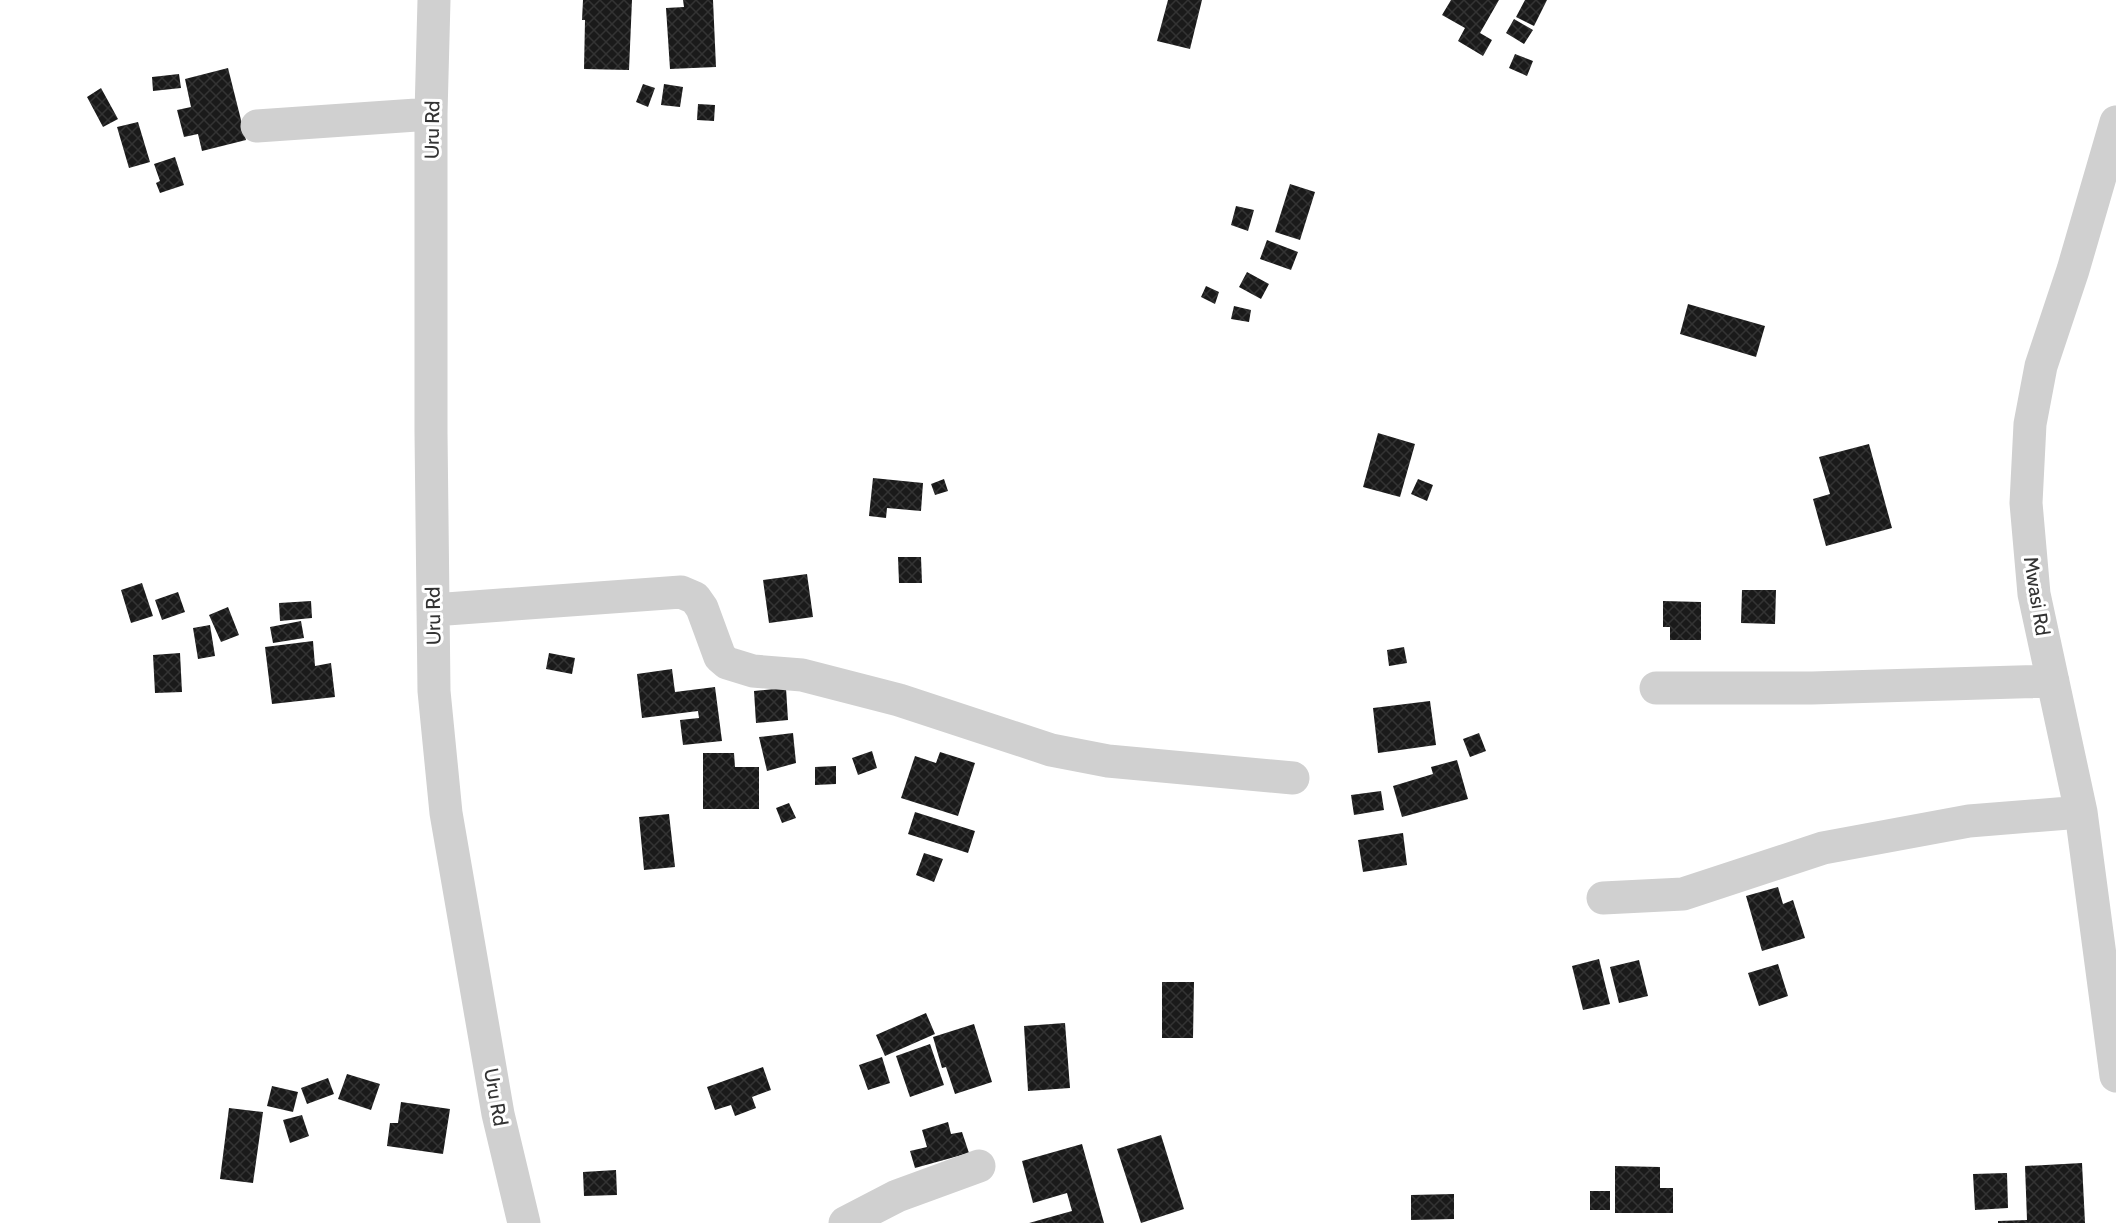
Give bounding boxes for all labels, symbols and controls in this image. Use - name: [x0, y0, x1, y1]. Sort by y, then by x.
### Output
- street label: Uru Rd: [419, 101, 445, 159]
- street label: Mwasi Rd: [2019, 555, 2055, 637]
- street label: Uru Rd: [420, 587, 446, 645]
- street label: Uru Rd: [479, 1066, 513, 1128]

